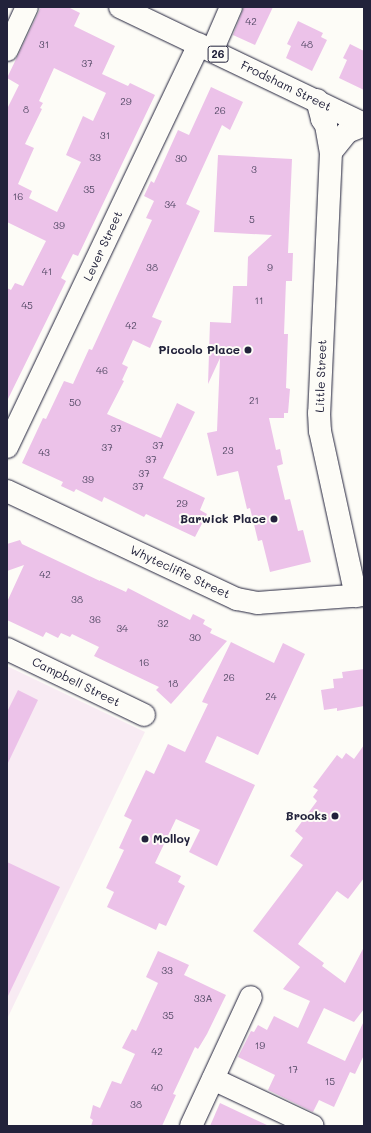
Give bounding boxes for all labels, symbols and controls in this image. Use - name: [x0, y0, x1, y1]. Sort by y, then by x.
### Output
- house number: 42: [245, 16, 257, 28]
- house number: 31: [39, 39, 49, 51]
- house number: 48: [301, 39, 313, 51]
- road number: 26: [207, 45, 229, 63]
- house number: 37: [81, 58, 93, 70]
- street label: Frodsham Street: [238, 58, 334, 114]
- house number: 29: [120, 96, 132, 108]
- house number: 8: [23, 104, 29, 116]
- house number: 26: [214, 105, 226, 117]
- house number: 31: [100, 130, 110, 142]
- house number: 33: [89, 152, 101, 164]
- house number: 30: [175, 153, 187, 165]
- house number: 3: [251, 164, 257, 176]
- house number: 35: [83, 184, 95, 196]
- house number: 16: [13, 191, 23, 203]
- house number: 34: [164, 199, 176, 211]
- street label: Lever Street: [81, 209, 125, 283]
- house number: 5: [249, 214, 255, 226]
- house number: 39: [53, 220, 65, 232]
- house number: 38: [146, 262, 158, 274]
- house number: 9: [267, 262, 273, 274]
- house number: 41: [42, 266, 52, 278]
- house number: 11: [255, 295, 263, 307]
- house number: 45: [21, 300, 33, 312]
- house number: 42: [125, 320, 137, 332]
- street label: Little Street: [313, 339, 329, 413]
- place label: Piccolo Place: [158, 343, 240, 357]
- marker: Piccolo Place: [243, 345, 253, 355]
- house number: 46: [96, 365, 108, 377]
- house number: 21: [249, 395, 259, 407]
- house number: 50: [69, 397, 81, 409]
- house number: 37: [110, 423, 122, 435]
- house number: 37: [152, 440, 164, 452]
- house number: 37: [101, 442, 113, 454]
- house number: 23: [222, 445, 234, 457]
- house number: 43: [38, 447, 50, 459]
- house number: 37: [145, 454, 157, 466]
- house number: 37: [138, 468, 150, 480]
- house number: 39: [82, 474, 94, 486]
- house number: 37: [132, 481, 144, 493]
- house number: 29: [176, 498, 188, 510]
- place label: Barwick Place: [180, 512, 266, 526]
- marker: Barwick Place: [269, 514, 279, 524]
- street label: Whytecliffe Street: [128, 542, 232, 602]
- house number: 42: [39, 569, 51, 581]
- house number: 38: [71, 594, 83, 606]
- house number: 36: [89, 614, 101, 626]
- house number: 32: [157, 618, 169, 630]
- house number: 34: [116, 623, 128, 635]
- house number: 30: [189, 632, 201, 644]
- street label: Campbell Street: [30, 654, 122, 710]
- house number: 16: [139, 657, 149, 669]
- house number: 26: [223, 672, 235, 684]
- house number: 18: [168, 678, 178, 690]
- house number: 24: [265, 691, 277, 703]
- place label: Brooks: [286, 809, 327, 823]
- marker: Brooks: [330, 811, 340, 821]
- place label: Molloy: [153, 832, 190, 846]
- marker: Molloy: [140, 834, 150, 844]
- house number: 33: [161, 965, 173, 977]
- house number: 33A: [194, 993, 212, 1005]
- house number: 35: [162, 1010, 174, 1022]
- house number: 19: [255, 1040, 265, 1052]
- house number: 42: [151, 1046, 163, 1058]
- house number: 17: [288, 1064, 298, 1076]
- house number: 15: [325, 1076, 335, 1088]
- house number: 40: [151, 1082, 163, 1094]
- house number: 38: [130, 1099, 142, 1111]

